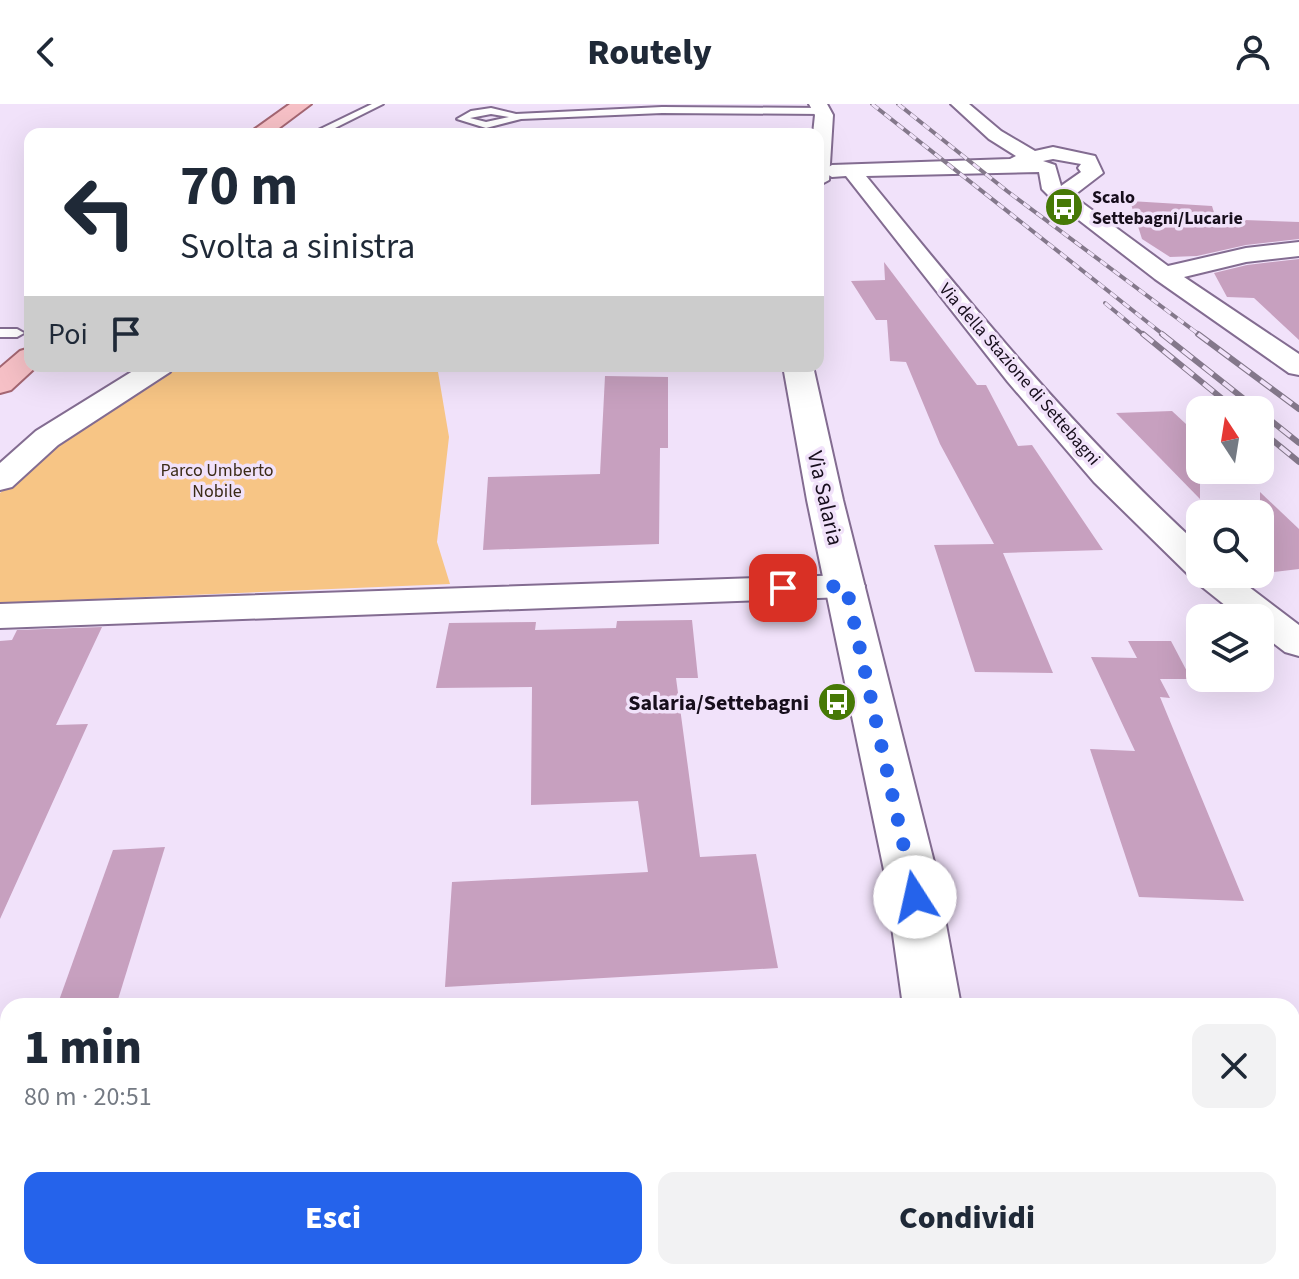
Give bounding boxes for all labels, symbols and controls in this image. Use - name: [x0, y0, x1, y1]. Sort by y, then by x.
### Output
- text: Routely: [587, 27, 712, 78]
- icon: back: [24, 30, 68, 74]
- icon: person: [1231, 30, 1275, 74]
- text: 70 m: [180, 147, 298, 226]
- icon: left: [48, 160, 152, 264]
- place label: Scalo Settebagni/Lucarie: [1092, 185, 1243, 231]
- bus stop icon: Scalo Settebagni/Lucarie: [1043, 186, 1085, 228]
- text: Svolta a sinistra: [180, 221, 416, 272]
- street label: Via della Stazione di Settebagni: [933, 278, 1106, 471]
- icon: arrive: [104, 312, 148, 356]
- text: Poi: [48, 313, 88, 356]
- north arrow: [1186, 396, 1274, 484]
- map controls: [1186, 396, 1274, 692]
- street label: Via Salaria: [799, 448, 851, 549]
- park label: Parco Umberto Nobile: [161, 458, 274, 504]
- button: search: [1186, 500, 1274, 588]
- pin: [749, 554, 817, 622]
- icon: arrive: [761, 566, 805, 610]
- button: layers: [1186, 604, 1274, 692]
- bus stop icon: Salaria/Settebagni: [816, 681, 858, 723]
- place label: Salaria/Settebagni: [628, 687, 809, 719]
- position arrow: [873, 855, 957, 939]
- text: 1 min: [24, 1014, 142, 1082]
- button: close: [1192, 1024, 1276, 1108]
- text: 80 m · 20:51: [24, 1078, 152, 1115]
- button: Esci: [24, 1172, 642, 1264]
- button: Condividi: [658, 1172, 1276, 1264]

